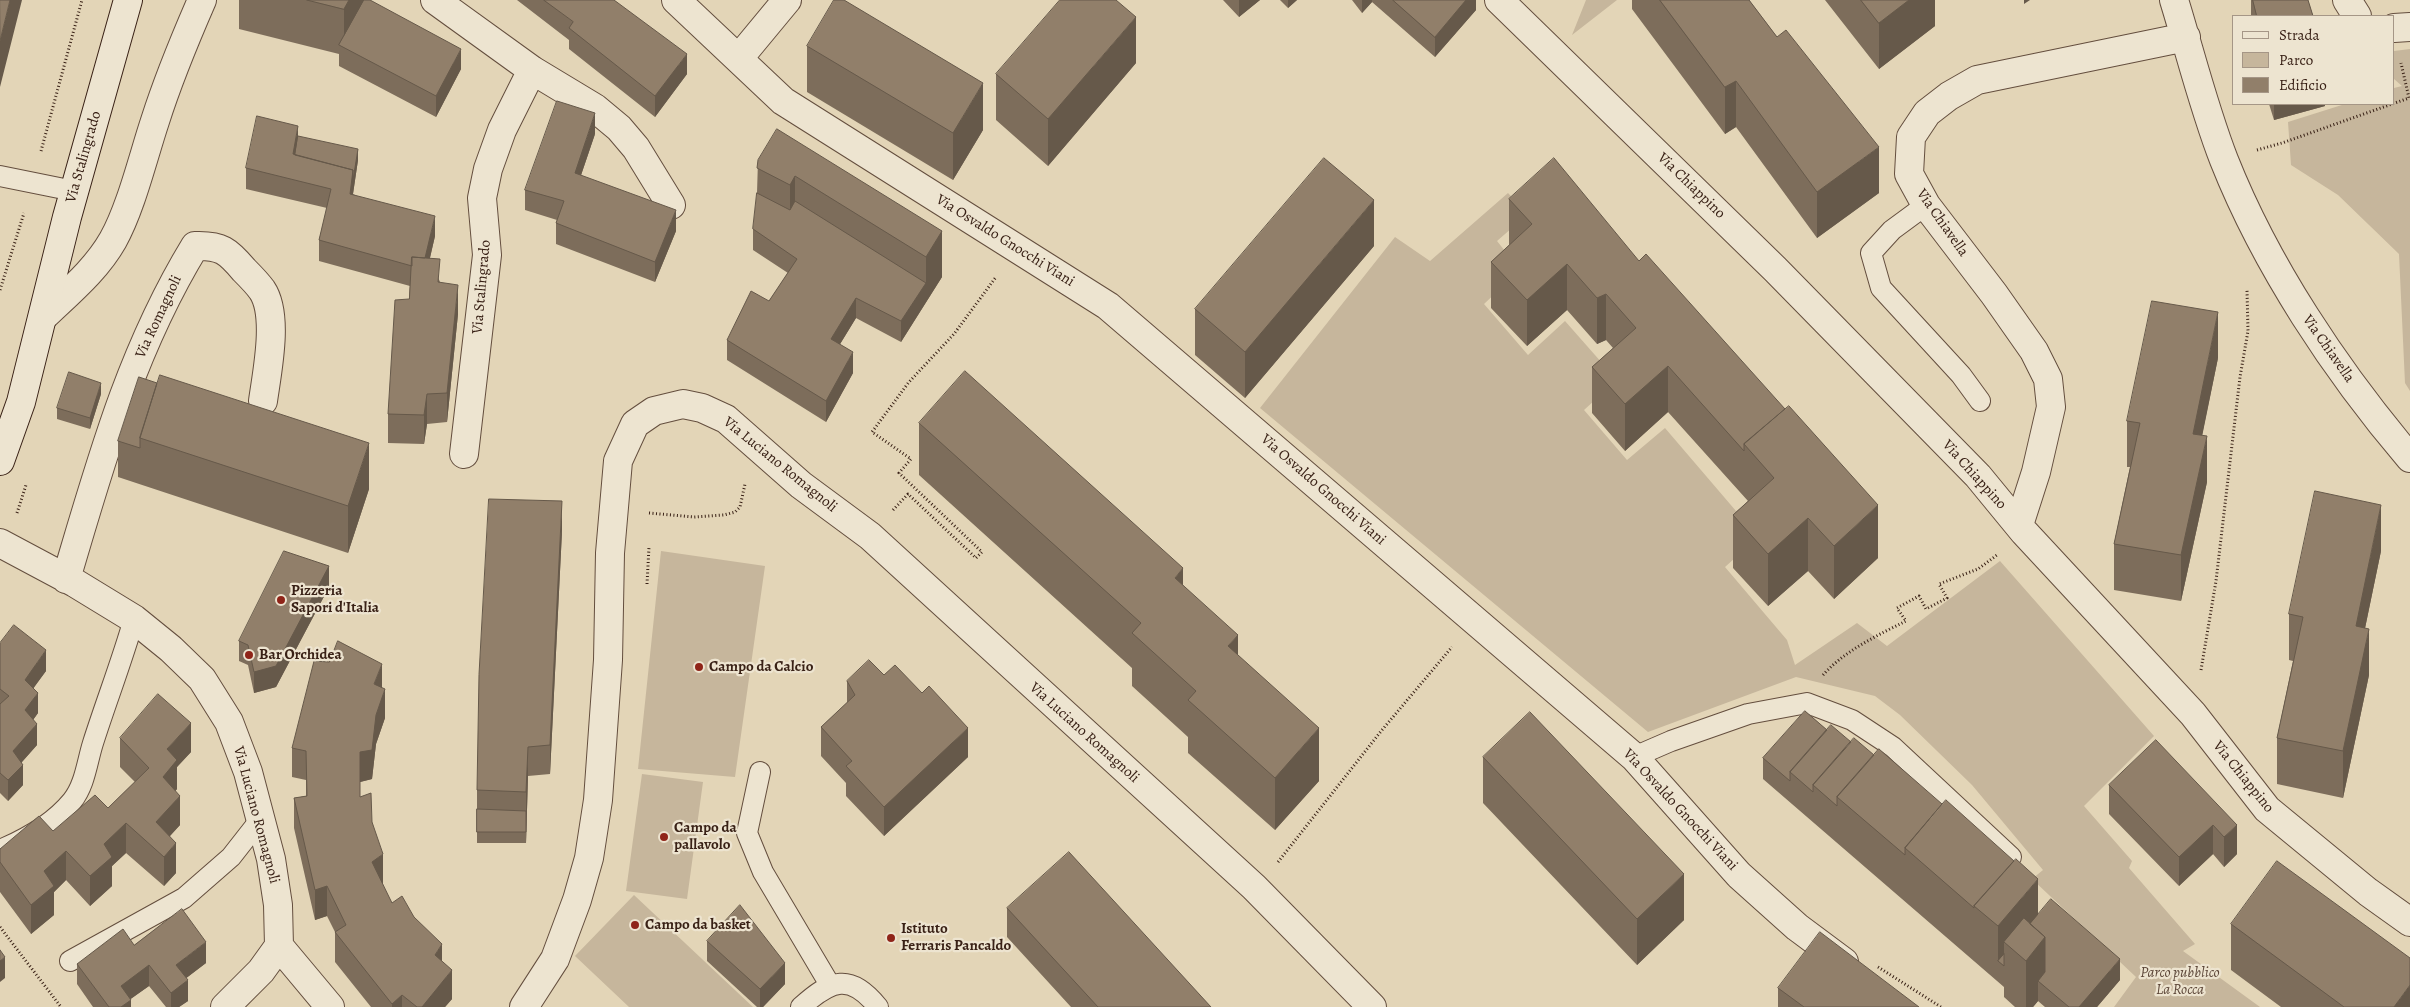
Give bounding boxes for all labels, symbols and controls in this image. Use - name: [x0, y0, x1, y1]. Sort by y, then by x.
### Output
- legend: [2232, 15, 2395, 105]
- text: Strada: [2279, 25, 2320, 45]
- text: Parco: [2279, 50, 2313, 70]
- text: Edificio: [2279, 75, 2327, 95]
- street label: Via Stalingrado: [62, 109, 106, 205]
- street label: Via Chiappino: [1653, 149, 1729, 223]
- street label: Via Chiavella: [1912, 186, 1972, 260]
- street label: Via Osvaldo Gnocchi Viani: [932, 191, 1078, 291]
- street label: Via Stalingrado: [469, 239, 495, 335]
- street label: Via Romagnoli: [132, 273, 186, 361]
- street label: Via Chiavella: [2298, 312, 2358, 386]
- street label: Via Luciano Romagnoli: [719, 413, 841, 517]
- street label: Via Osvaldo Gnocchi Viani: [1257, 431, 1389, 549]
- street label: Via Chiappino: [1938, 437, 2010, 513]
- place label: Pizzeria Sapori d'Italia: [291, 582, 379, 617]
- marker: Pizzeria Sapori d'Italia: [275, 594, 287, 606]
- place label: Bar Orchidea: [259, 646, 342, 664]
- marker: Bar Orchidea: [243, 649, 255, 661]
- place label: Campo da Calcio: [709, 658, 813, 676]
- marker: Campo da Calcio: [693, 661, 705, 673]
- street label: Via Luciano Romagnoli: [1025, 679, 1143, 787]
- street label: Via Chiappino: [2209, 737, 2277, 817]
- street label: Via Luciano Romagnoli: [229, 744, 283, 886]
- street label: Via Osvaldo Gnocchi Viani: [1619, 745, 1741, 875]
- place label: Campo da pallavolo: [674, 819, 737, 854]
- marker: Campo da pallavolo: [658, 831, 670, 843]
- place label: Campo da basket: [645, 916, 751, 934]
- marker: Campo da basket: [629, 919, 641, 931]
- place label: Istituto Ferraris Pancaldo: [901, 920, 1011, 955]
- marker: Istituto Ferraris Pancaldo: [885, 932, 897, 944]
- park label: Parco pubblico La Rocca: [2140, 964, 2220, 999]

